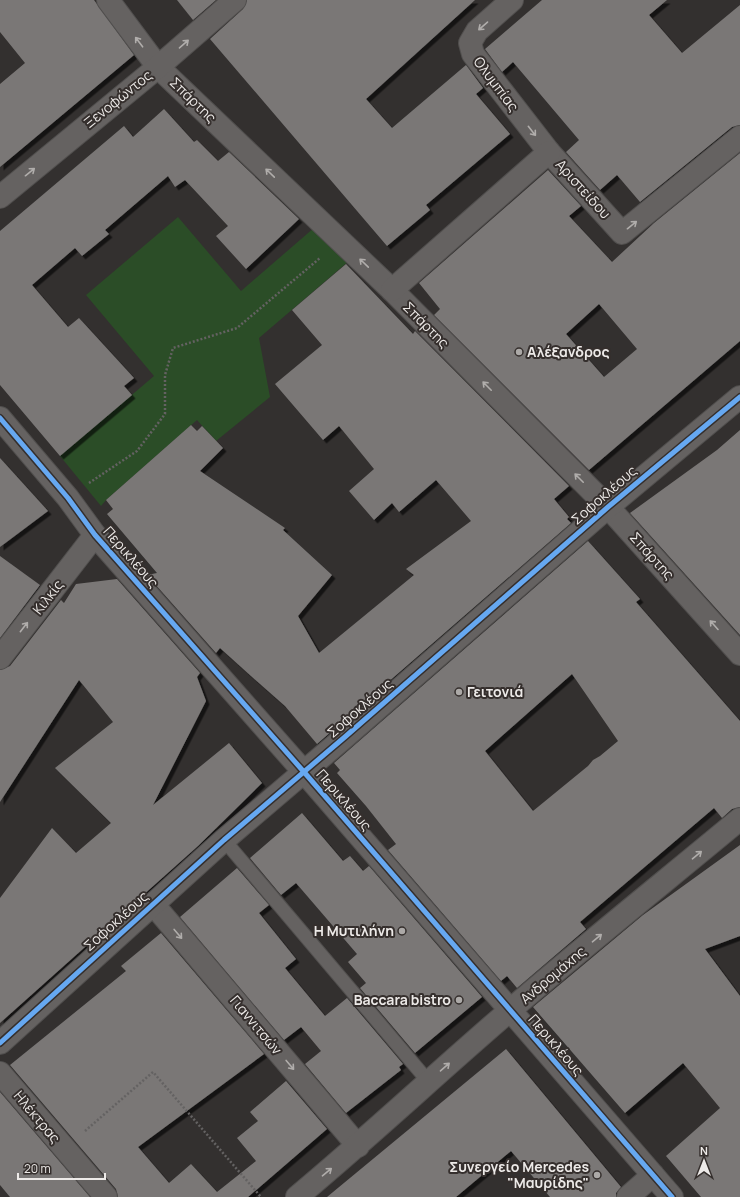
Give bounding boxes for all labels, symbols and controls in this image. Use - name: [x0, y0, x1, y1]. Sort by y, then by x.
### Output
- one-way arrow: [478, 21, 488, 30]
- one-way arrow: [135, 36, 143, 47]
- one-way arrow: [179, 40, 189, 49]
- street label: Ολυμπίας: [470, 52, 523, 115]
- street label: Ξενοφώντος: [80, 65, 156, 132]
- street label: Σπάρτης: [166, 73, 221, 127]
- one-way arrow: [528, 125, 537, 136]
- street label: Αριστείδου: [552, 155, 615, 222]
- one-way arrow: [25, 167, 36, 176]
- one-way arrow: [265, 169, 275, 178]
- one-way arrow: [627, 221, 638, 230]
- one-way arrow: [359, 258, 369, 268]
- street label: Σπάρτης: [399, 297, 454, 352]
- place label: Αλέξανδρος: [527, 342, 610, 361]
- marker: Αλέξανδρος: [514, 347, 524, 357]
- one-way arrow: [482, 381, 492, 391]
- street label: Σοφοκλέους: [567, 461, 641, 528]
- one-way arrow: [574, 473, 584, 483]
- street label: Περικλέους: [99, 522, 163, 592]
- street label: Σπάρτης: [626, 528, 679, 584]
- street label: Κιλκίς: [28, 575, 67, 618]
- one-way arrow: [709, 620, 719, 630]
- one-way arrow: [20, 622, 28, 633]
- street label: Σοφοκλέους: [323, 674, 397, 741]
- place label: Γειτονιά: [467, 682, 523, 701]
- marker: Γειτονιά: [454, 687, 464, 697]
- street label: Περικλέους: [312, 765, 376, 835]
- one-way arrow: [692, 850, 703, 859]
- street label: Σοφοκλέους: [79, 886, 152, 955]
- place label: Η Μυτιλήνη: [314, 921, 394, 940]
- marker: Η Μυτιλήνη: [397, 926, 407, 936]
- one-way arrow: [174, 928, 183, 939]
- one-way arrow: [592, 933, 603, 942]
- street label: Ανδρομάχης: [516, 941, 590, 1008]
- place label: Baccara bistro: [354, 990, 451, 1009]
- street label: Γιαννιτσών: [226, 991, 287, 1058]
- marker: Baccara bistro: [454, 995, 464, 1005]
- street label: Περικλέους: [524, 1010, 588, 1080]
- one-way arrow: [285, 1059, 294, 1070]
- one-way arrow: [439, 1062, 450, 1071]
- street label: Ηλέκτρας: [10, 1086, 65, 1147]
- north arrow: [684, 1141, 724, 1181]
- text: N: [700, 1143, 708, 1158]
- scale bar: [18, 1155, 105, 1181]
- place label: Συνεργείο Mercedes "Μαυρίδης": [449, 1157, 589, 1192]
- text: 20 m: [24, 1160, 51, 1177]
- one-way arrow: [321, 1168, 332, 1177]
- marker: Συνεργείο Mercedes "Μαυρίδης": [592, 1170, 602, 1180]

